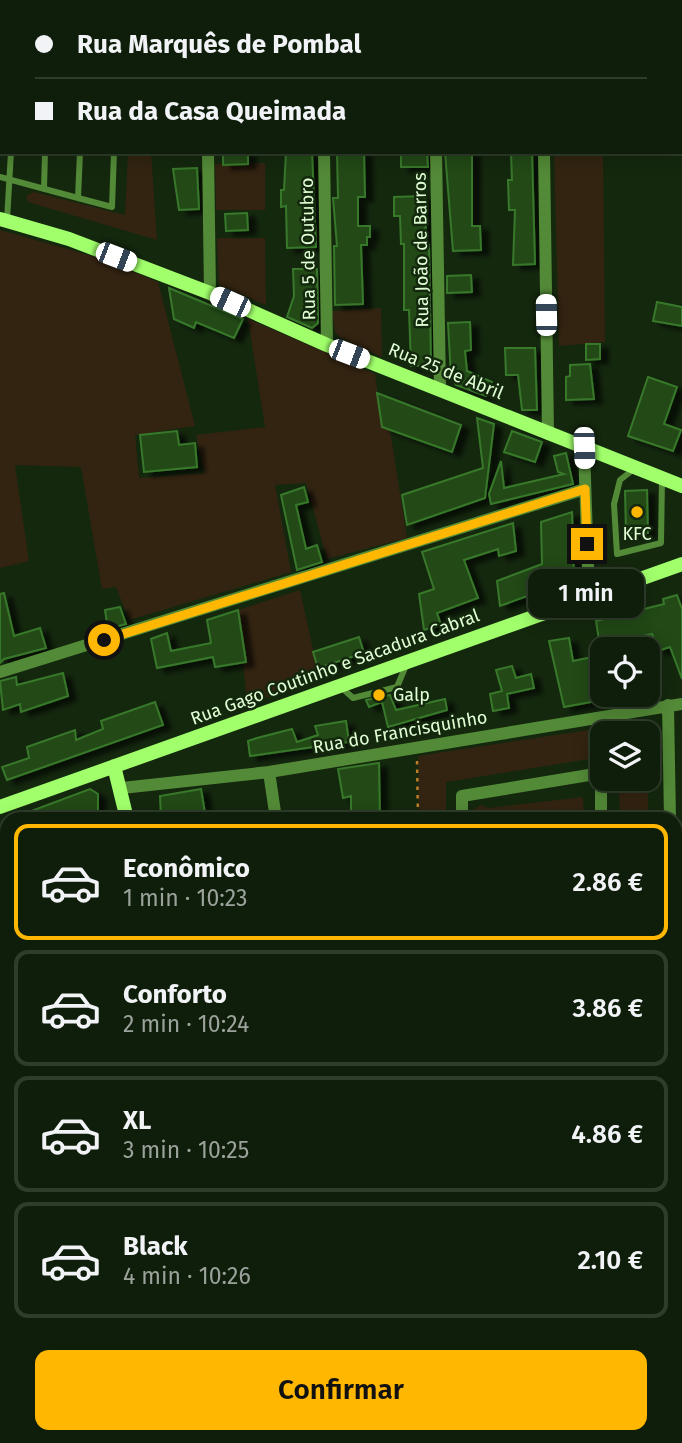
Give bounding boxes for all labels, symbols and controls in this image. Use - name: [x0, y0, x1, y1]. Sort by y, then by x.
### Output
- text: Rua Marquês de Pombal: [77, 29, 361, 60]
- text: Rua da Casa Queimada: [77, 96, 346, 127]
- street label: Rua João de Barros: [409, 172, 433, 328]
- street label: Rua 5 de Outubro: [296, 178, 320, 320]
- car: [93, 240, 140, 274]
- car: [207, 284, 254, 320]
- car: [536, 294, 557, 336]
- car: [326, 337, 373, 371]
- street label: Rua 25 de Abril: [385, 338, 507, 404]
- car: [573, 427, 596, 469]
- marker: KFC: [629, 504, 645, 520]
- place label: KFC: [622, 523, 652, 545]
- route end: [571, 528, 603, 560]
- callout: 1 min: [529, 568, 645, 618]
- text: 1 min: [558, 579, 614, 607]
- street label: Rua Gago Coutinho e Sacadura Cabral: [187, 604, 483, 730]
- route start: [88, 624, 120, 656]
- map controls: [590, 637, 660, 791]
- button: locate: [590, 637, 660, 707]
- place label: Galp: [393, 684, 430, 706]
- marker: Galp: [371, 687, 387, 703]
- street label: Rua do Francisquinho: [311, 706, 489, 758]
- button: layers: [590, 721, 660, 791]
- icon: car: [39, 851, 102, 914]
- text: Econômico: [123, 853, 250, 884]
- text: 2.86 €: [572, 867, 643, 898]
- text: 1 min · 10:23: [123, 884, 248, 912]
- icon: car: [39, 977, 102, 1040]
- text: Conforto: [123, 979, 227, 1010]
- text: 3.86 €: [572, 993, 643, 1024]
- text: 2 min · 10:24: [123, 1010, 249, 1038]
- icon: car: [39, 1103, 102, 1166]
- text: XL: [123, 1105, 151, 1136]
- text: 4.86 €: [571, 1119, 643, 1150]
- text: 3 min · 10:25: [123, 1136, 249, 1164]
- icon: car: [39, 1229, 102, 1292]
- text: Black: [123, 1231, 188, 1262]
- text: 2.10 €: [578, 1245, 643, 1276]
- text: 4 min · 10:26: [123, 1262, 251, 1290]
- button: Confirmar: [35, 1350, 647, 1430]

